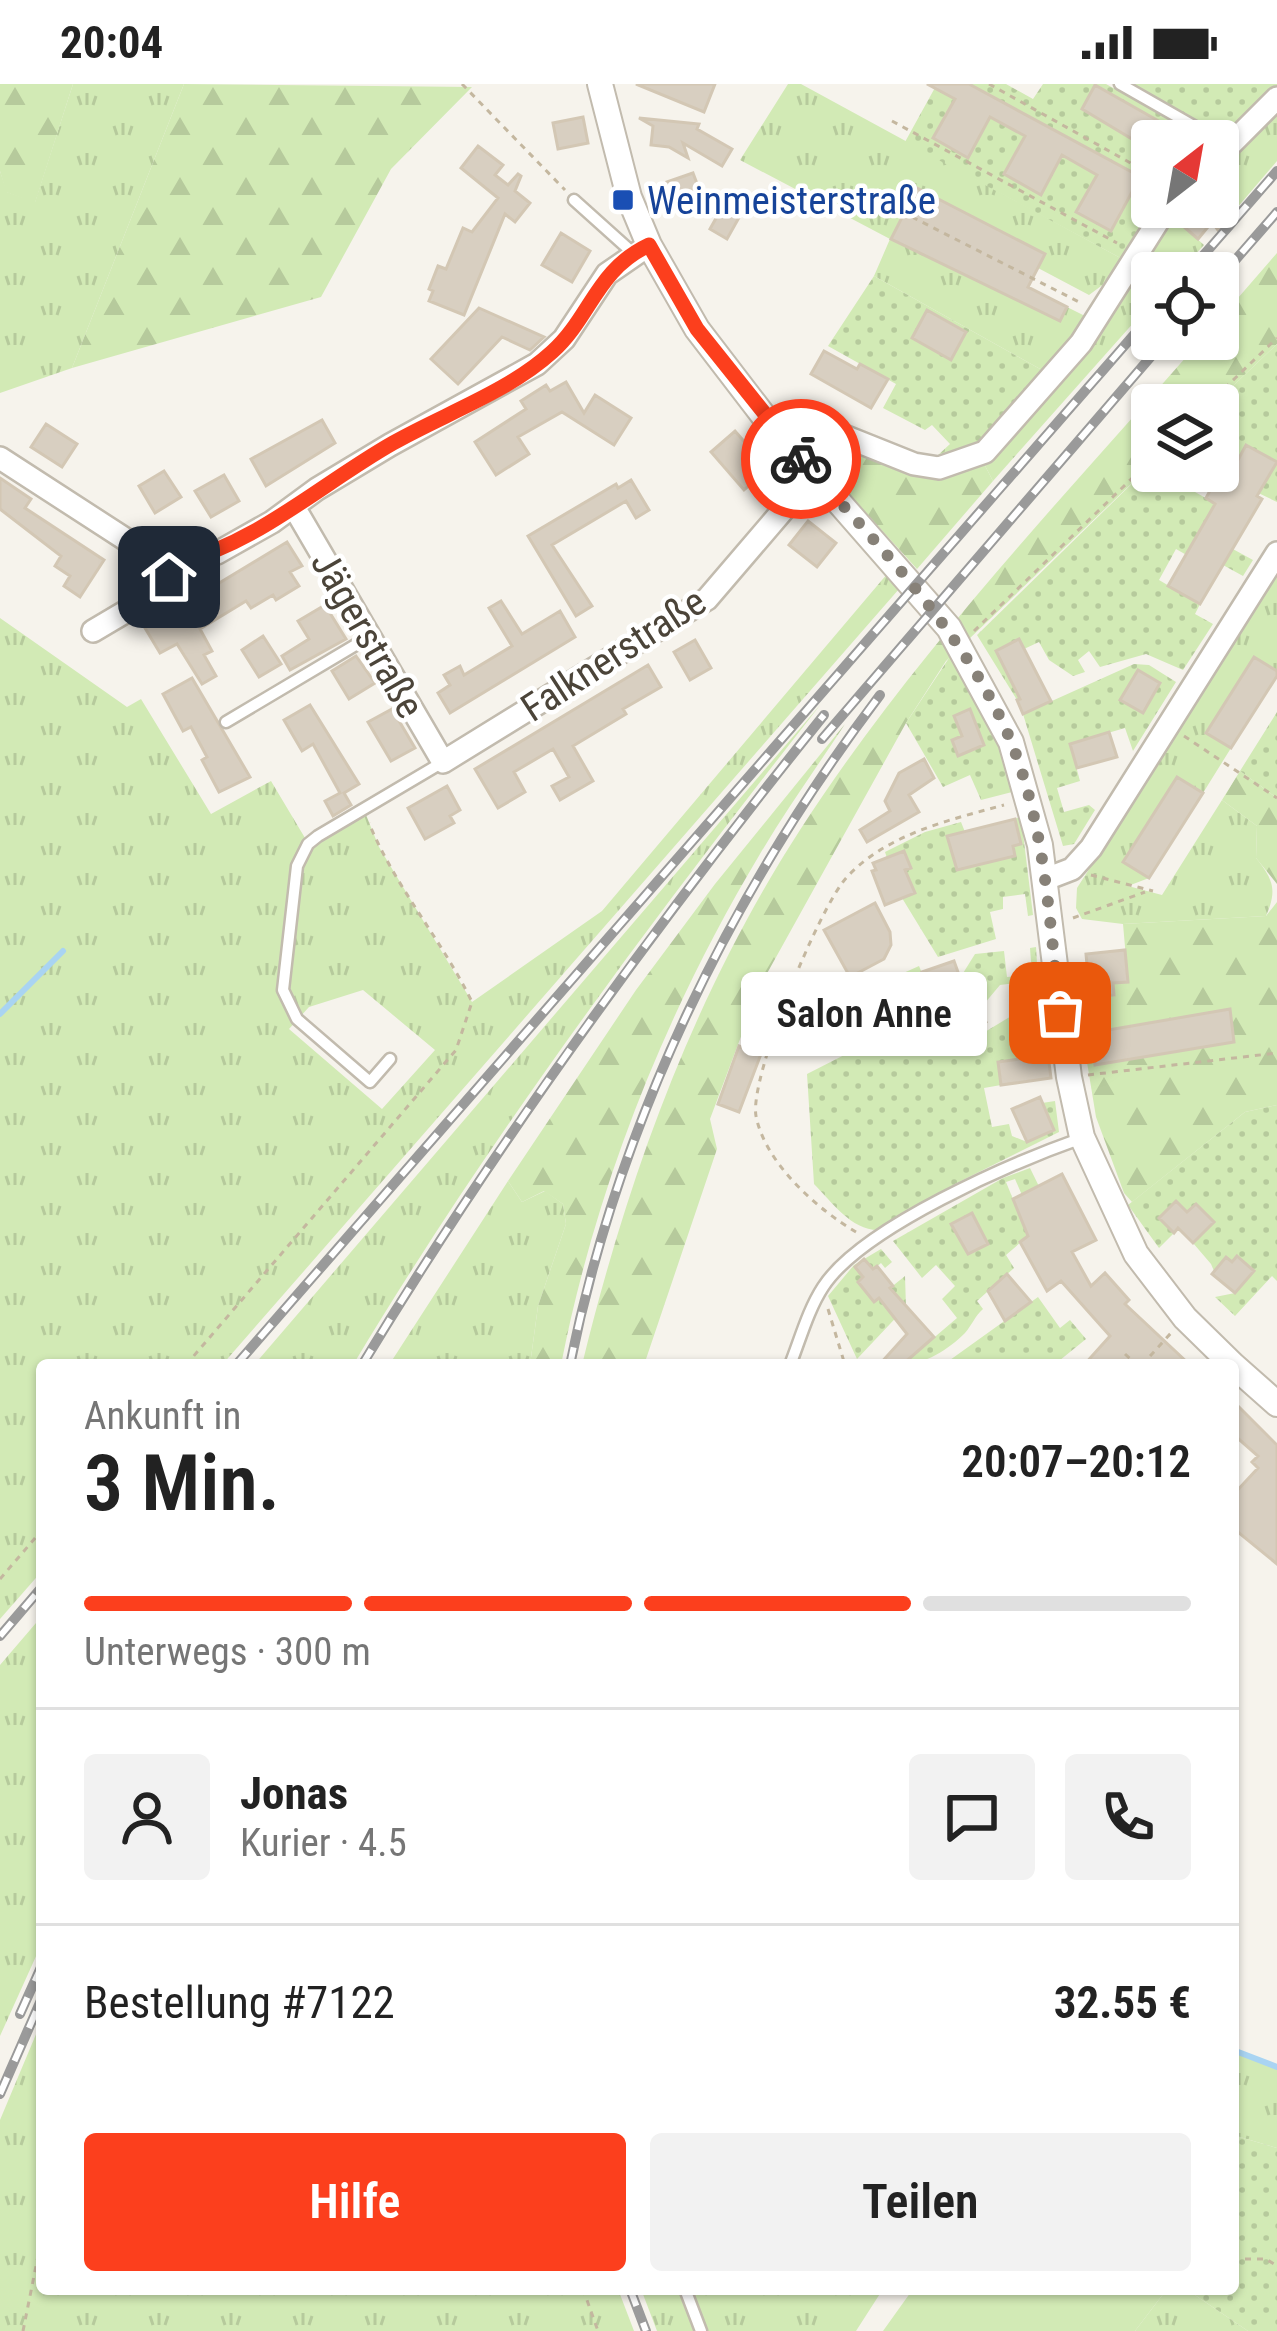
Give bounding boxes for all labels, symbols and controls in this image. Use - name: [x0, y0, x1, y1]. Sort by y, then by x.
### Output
- text: 20:04: [60, 16, 163, 69]
- north arrow: [1131, 120, 1239, 228]
- map controls: [1131, 120, 1239, 492]
- place label: Weinmeisterstraße: [647, 178, 936, 224]
- marker: Weinmeisterstraße: [610, 187, 636, 213]
- button: locate: [1131, 252, 1239, 360]
- button: layers: [1131, 384, 1239, 492]
- courier: [741, 399, 861, 519]
- icon: bike: [768, 426, 834, 492]
- pin: [118, 526, 220, 628]
- street label: Jägerstraße: [301, 543, 433, 726]
- icon: home: [136, 544, 202, 610]
- street label: Falknerstraße: [513, 578, 714, 731]
- pin: [1009, 962, 1111, 1064]
- callout: Salon Anne: [742, 971, 988, 1055]
- icon: bag: [1027, 980, 1093, 1046]
- text: Salon Anne: [776, 991, 952, 1037]
- text: Ankunft in: [84, 1393, 241, 1439]
- text: 20:07–20:12: [961, 1435, 1191, 1488]
- text: 3 Min.: [84, 1438, 280, 1529]
- text: Unterwegs · 300 m: [84, 1629, 371, 1675]
- button: person: [84, 1754, 210, 1880]
- button: chat: [909, 1754, 1035, 1880]
- button: phone: [1065, 1754, 1191, 1880]
- text: Jonas: [240, 1767, 348, 1820]
- text: Kurier · 4.5: [240, 1820, 407, 1866]
- text: Bestellung #7122: [84, 1976, 395, 2029]
- text: 32.55 €: [1054, 1976, 1191, 2029]
- button: Hilfe: [84, 2133, 626, 2271]
- button: Teilen: [650, 2133, 1191, 2271]

